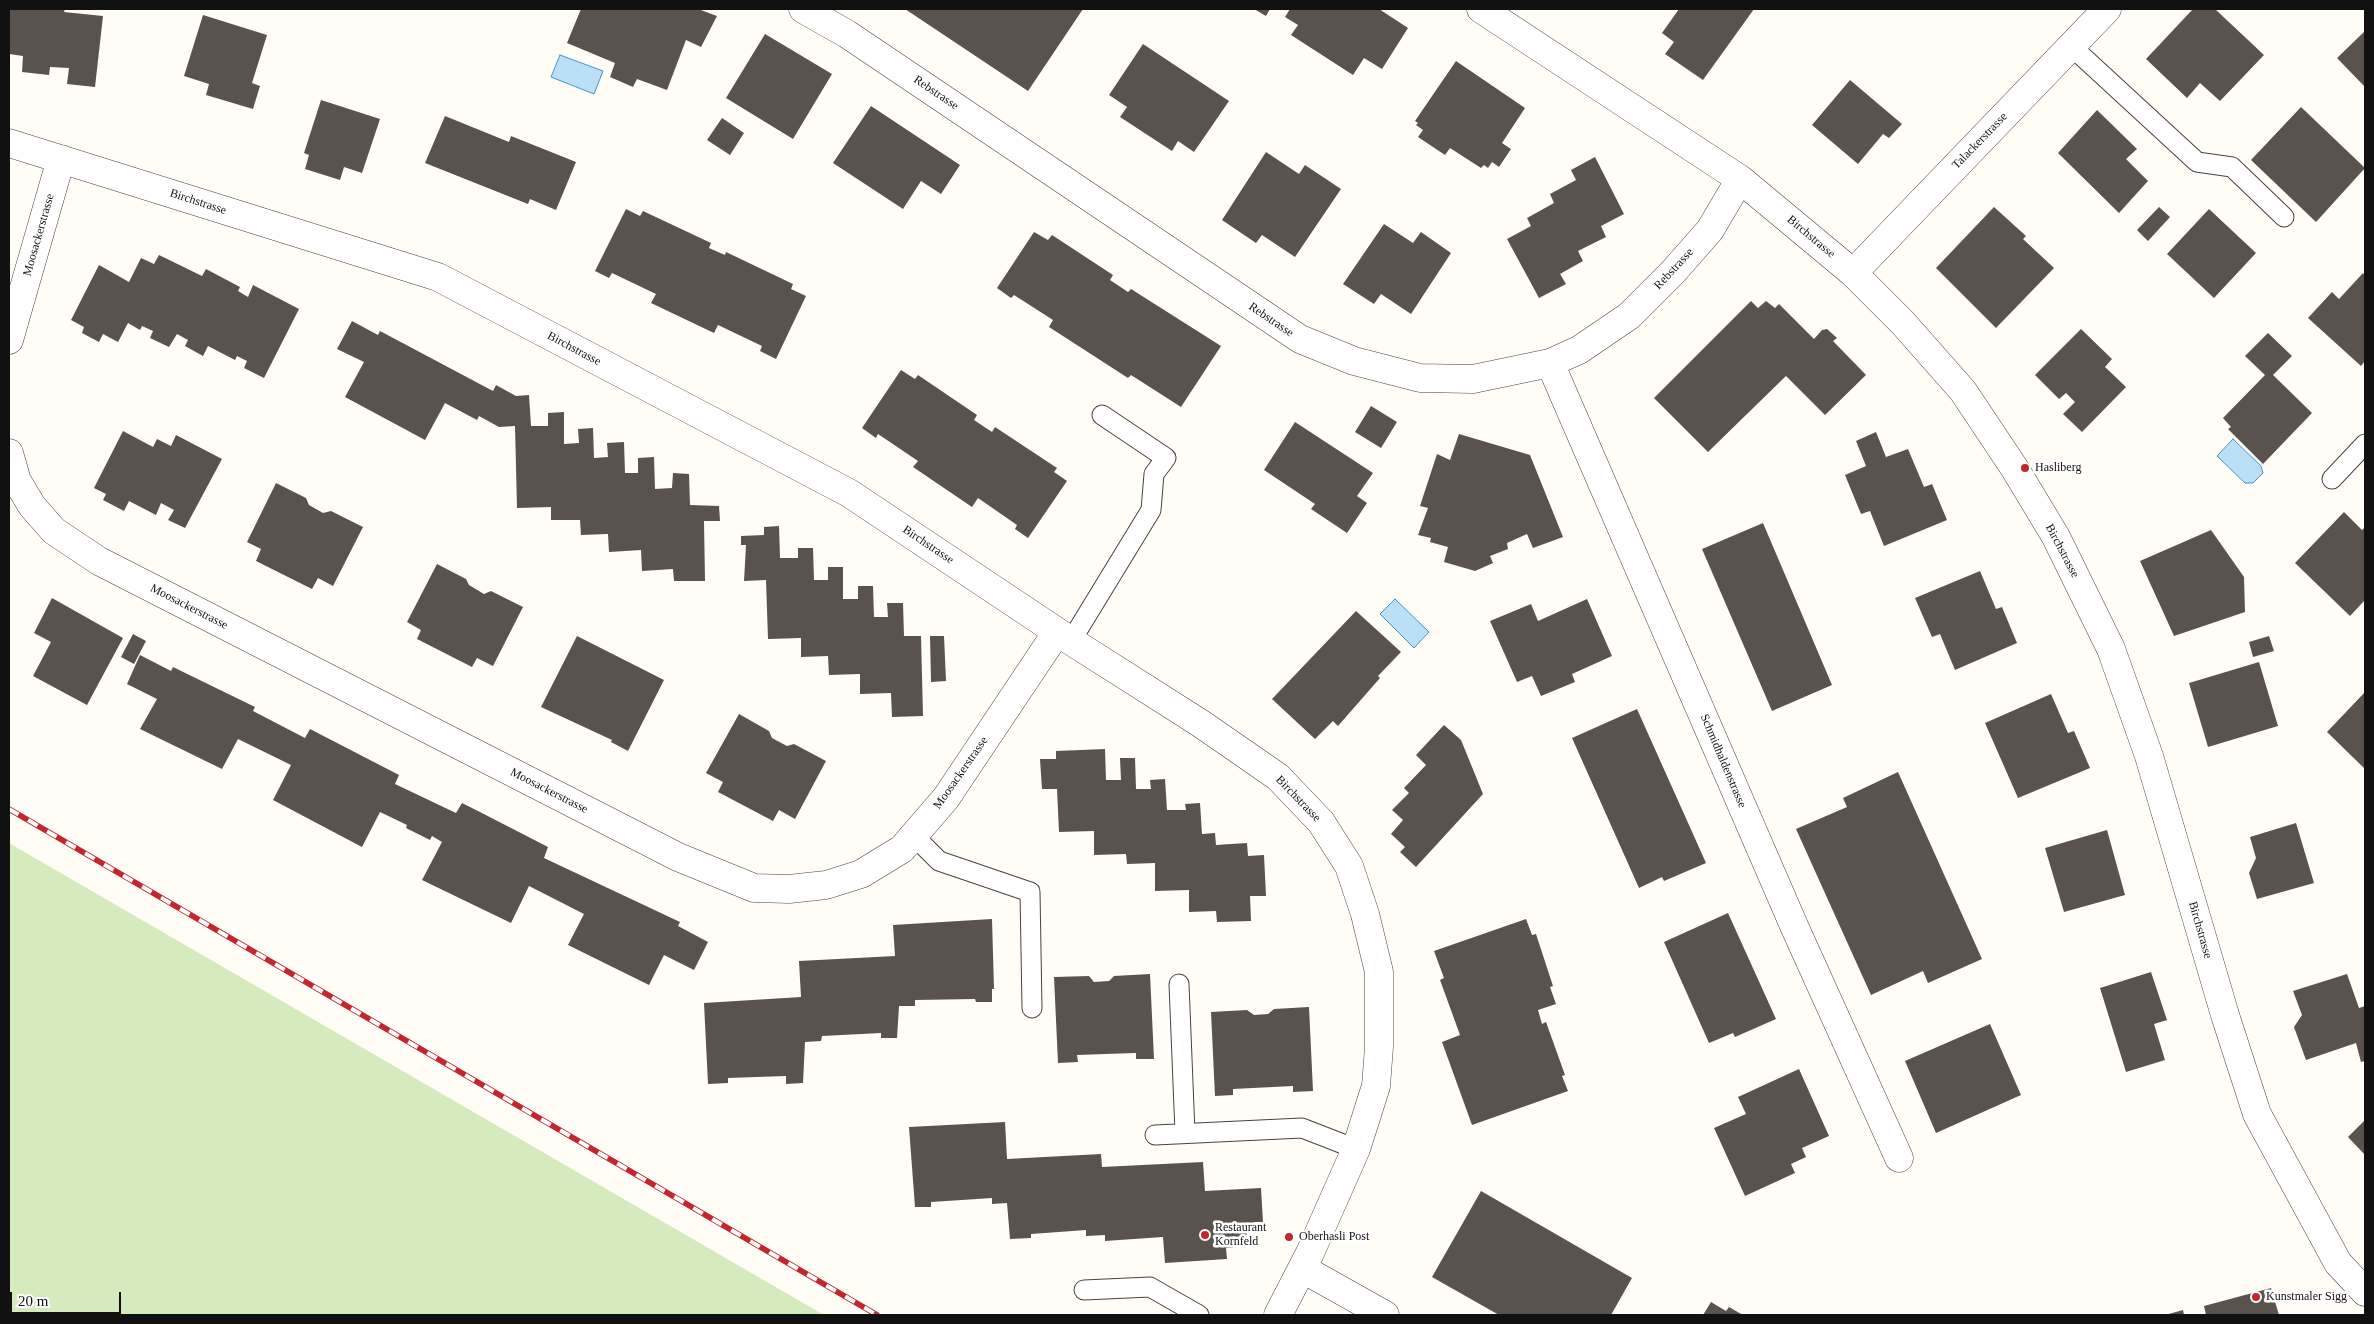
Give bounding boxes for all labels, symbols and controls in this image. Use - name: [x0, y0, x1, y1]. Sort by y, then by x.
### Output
- street label: Rebstrasse: [911, 73, 961, 113]
- street label: Talackerstrasse: [1949, 110, 2011, 172]
- street label: Birchstrasse: [168, 186, 228, 218]
- street label: Moosackerstrasse: [20, 192, 58, 278]
- street label: Birchstrasse: [1784, 213, 1838, 261]
- street label: Rebstrasse: [1651, 245, 1697, 293]
- street label: Rebstrasse: [1246, 300, 1296, 340]
- street label: Birchstrasse: [545, 329, 603, 369]
- place label: Hasliberg: [2035, 461, 2081, 475]
- marker: Hasliberg: [2019, 462, 2031, 474]
- street label: Birchstrasse: [2042, 522, 2082, 580]
- street label: Birchstrasse: [900, 523, 956, 567]
- street label: Moosackerstrasse: [148, 581, 230, 633]
- street label: Schmidhaldenstrasse: [1697, 712, 1749, 810]
- street label: Moosackerstrasse: [931, 734, 991, 812]
- street label: Moosackerstrasse: [508, 765, 590, 817]
- street label: Birchstrasse: [1272, 773, 1324, 825]
- street label: Birchstrasse: [2185, 900, 2215, 960]
- place label: Restaurant Kornfeld: [1215, 1221, 1266, 1249]
- marker: Restaurant Kornfeld: [1199, 1229, 1211, 1241]
- place label: Oberhasli Post: [1299, 1230, 1369, 1244]
- marker: Oberhasli Post: [1283, 1231, 1295, 1243]
- scale bar: [12, 1282, 124, 1314]
- place label: Kunstmaler Sigg: [2266, 1290, 2347, 1304]
- marker: Kunstmaler Sigg: [2250, 1291, 2262, 1303]
- text: 20 m: [18, 1293, 48, 1309]

